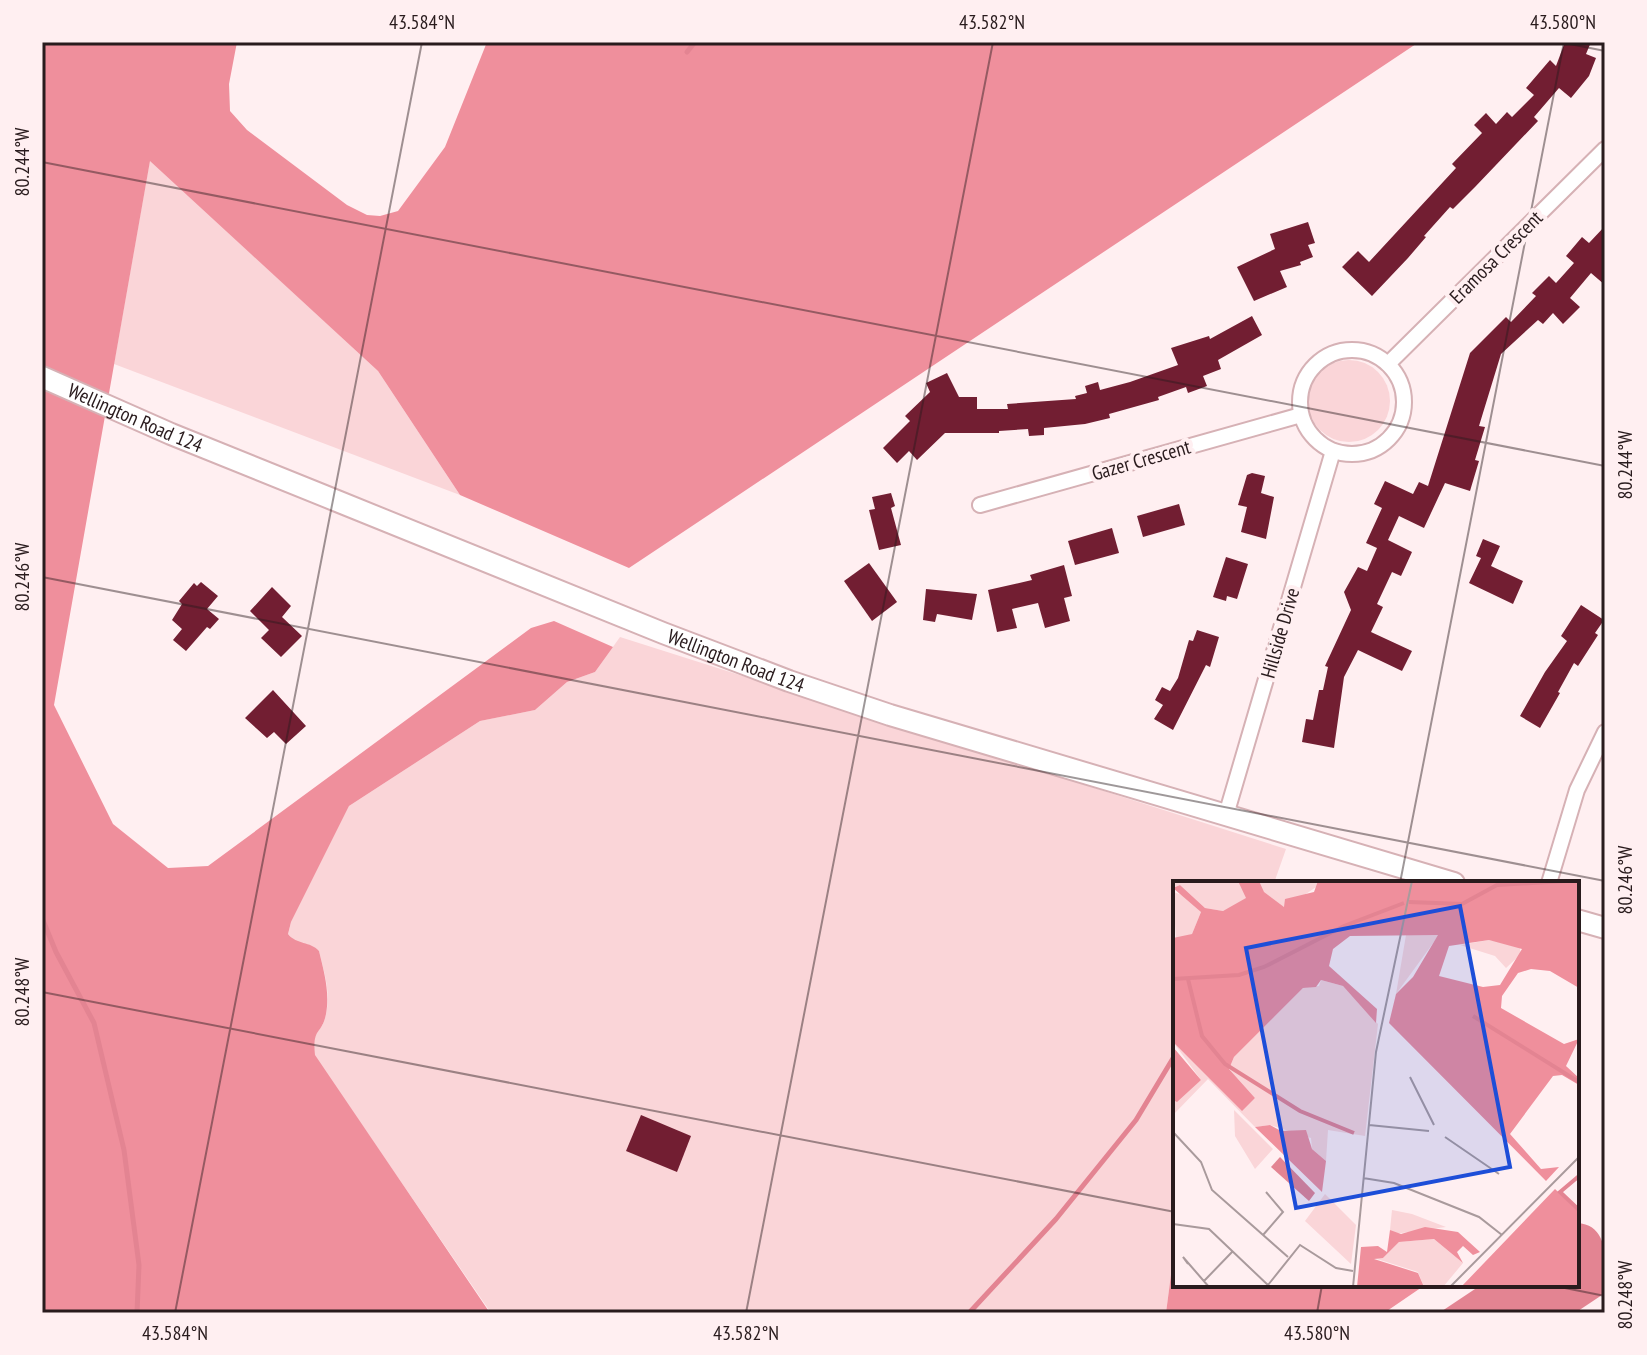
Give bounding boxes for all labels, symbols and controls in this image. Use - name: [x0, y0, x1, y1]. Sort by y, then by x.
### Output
- text: 43.584°N: [389, 9, 455, 35]
- text: 43.582°N: [959, 9, 1025, 35]
- text: 43.580°N: [1530, 9, 1596, 35]
- text: 80.244°W: [9, 127, 35, 196]
- street label: Eramosa Crescent: [1444, 205, 1548, 309]
- street label: Wellington Road 124: [64, 377, 207, 458]
- text: 80.244°W: [1612, 430, 1638, 499]
- street label: Gazer Crescent: [1089, 433, 1194, 486]
- text: 80.246°W: [9, 542, 35, 611]
- street label: Hillside Drive: [1255, 585, 1305, 681]
- street label: Wellington Road 124: [664, 623, 808, 698]
- text: 80.246°W: [1612, 845, 1638, 914]
- inset map: [1173, 881, 1579, 1287]
- text: 80.248°W: [9, 957, 35, 1026]
- text: 80.248°W: [1612, 1260, 1638, 1329]
- text: 43.584°N: [142, 1320, 208, 1346]
- text: 43.582°N: [713, 1320, 779, 1346]
- text: 43.580°N: [1284, 1320, 1350, 1346]

